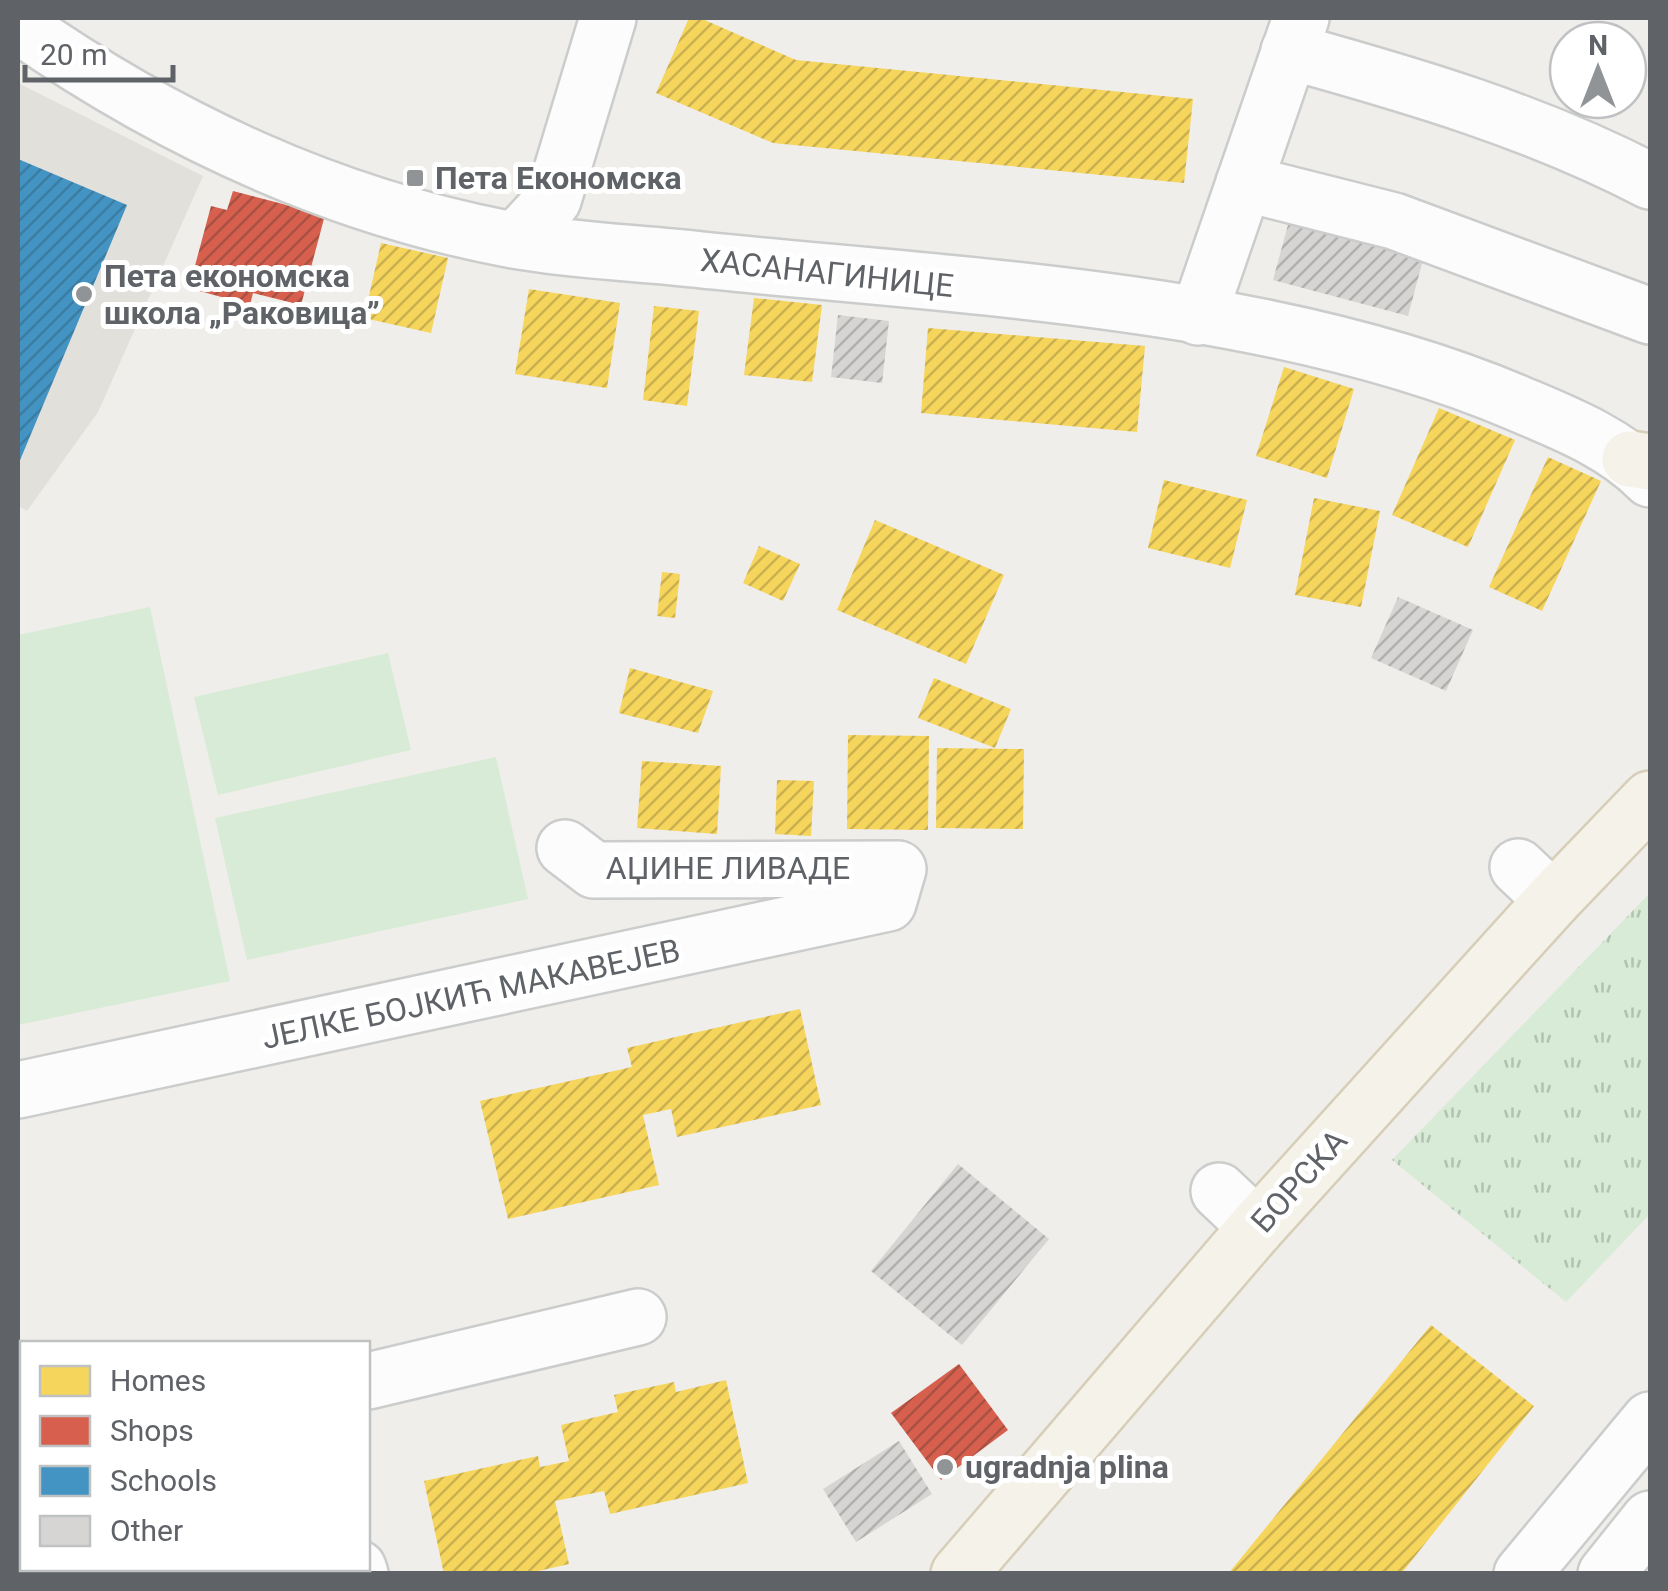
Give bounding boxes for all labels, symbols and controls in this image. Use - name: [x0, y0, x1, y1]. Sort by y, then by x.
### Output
- scale bar: [25, 20, 172, 82]
- north arrow: [1548, 20, 1648, 120]
- text: N: [1588, 29, 1608, 62]
- text: 20 m: [40, 37, 107, 72]
- place label: Пета Економска: [435, 159, 682, 197]
- marker: Пета Економска: [404, 167, 426, 189]
- street label: ХАСАНАГИНИЦЕ: [699, 241, 955, 305]
- place label: Пета економска школа „Раковица”: [104, 257, 380, 332]
- marker: Пета економска школа „Раковица”: [73, 283, 95, 305]
- street label: АЏИНЕ ЛИВАДЕ: [606, 849, 850, 887]
- street label: ЈЕЛКЕ БОЈКИЋ МАКАВЕЈЕВ: [259, 931, 683, 1057]
- street label: БОРСКА: [1243, 1122, 1355, 1240]
- legend: [20, 1341, 370, 1571]
- text: Homes: [110, 1363, 206, 1398]
- text: Shops: [110, 1413, 194, 1448]
- place label: ugradnja plina: [965, 1448, 1169, 1486]
- marker: ugradnja plina: [934, 1456, 956, 1478]
- text: Schools: [110, 1463, 217, 1498]
- text: Other: [110, 1513, 183, 1548]

